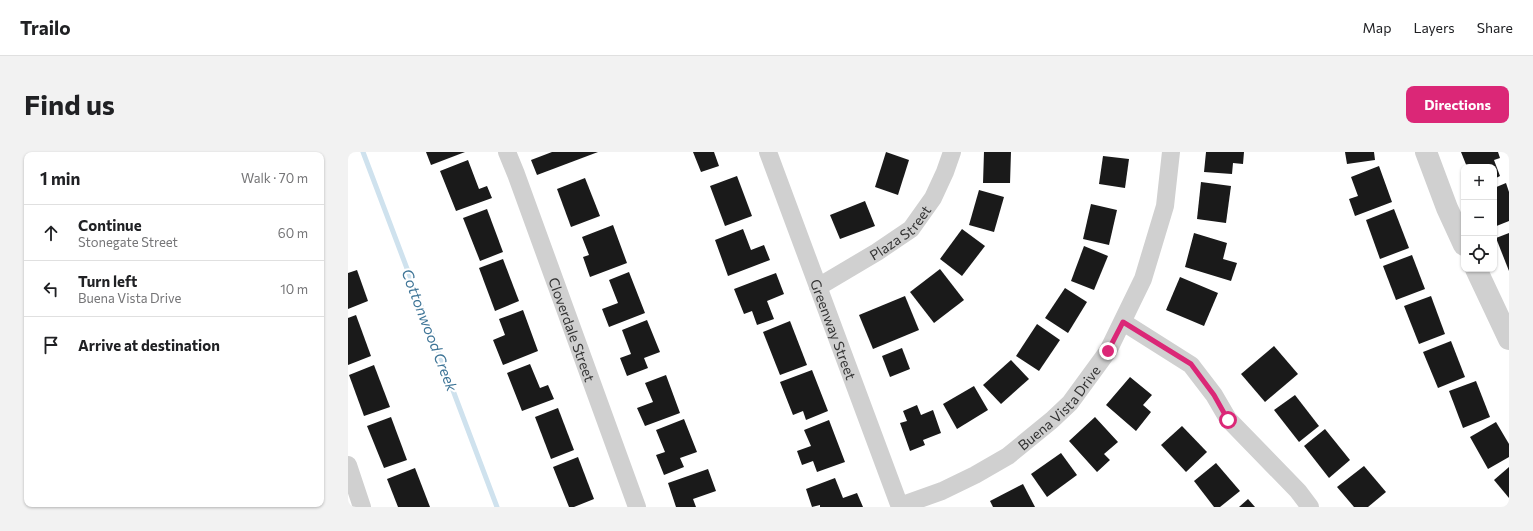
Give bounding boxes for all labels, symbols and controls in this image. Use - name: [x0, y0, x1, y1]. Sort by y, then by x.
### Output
- text: Trailo: [20, 16, 71, 39]
- text: Map: [1363, 19, 1391, 36]
- text: Layers: [1413, 19, 1455, 36]
- text: Share: [1477, 19, 1513, 36]
- button: Directions: [1406, 86, 1509, 123]
- text: Find us: [24, 87, 115, 121]
- map controls: [1461, 164, 1497, 272]
- button: +: [1461, 164, 1497, 200]
- text: 1 min: [40, 168, 80, 189]
- text: Walk · 70 m: [241, 170, 308, 186]
- button: −: [1461, 200, 1497, 236]
- street label: Plaza Street: [866, 201, 934, 263]
- text: Continue: [78, 216, 142, 234]
- icon: ahead: [40, 222, 62, 244]
- text: 60 m: [278, 225, 308, 241]
- text: Stonegate Street: [78, 234, 178, 250]
- button: locate: [1461, 236, 1497, 272]
- water label: Cottonwood Creek: [398, 266, 462, 395]
- text: Turn left: [78, 272, 137, 290]
- street label: Cloverdale Street: [546, 275, 599, 384]
- street label: Greenway Street: [807, 276, 860, 382]
- icon: left: [40, 278, 62, 300]
- text: 10 m: [280, 281, 308, 297]
- text: Buena Vista Drive: [78, 290, 181, 306]
- icon: arrive: [40, 334, 62, 356]
- text: Arrive at destination: [78, 336, 220, 354]
- route end: [1099, 342, 1117, 360]
- street label: Buena Vista Drive: [1014, 362, 1103, 453]
- route start: [1219, 411, 1237, 429]

